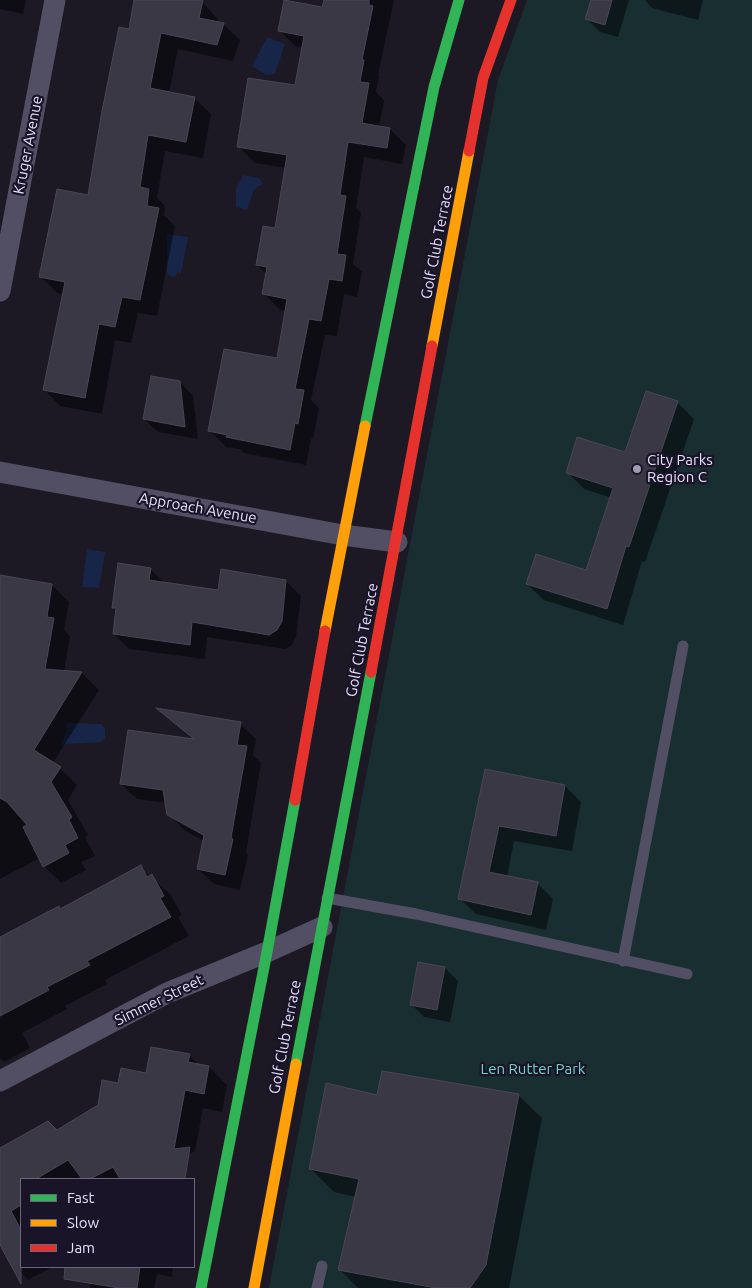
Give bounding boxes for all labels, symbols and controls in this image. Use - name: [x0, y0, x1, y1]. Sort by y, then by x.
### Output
- street label: Kruger Avenue: [10, 94, 46, 196]
- street label: Golf Club Terrace: [417, 183, 457, 301]
- place label: City Parks Region C: [647, 451, 713, 486]
- marker: City Parks Region C: [631, 463, 643, 475]
- street label: Approach Avenue: [138, 489, 258, 527]
- street label: Golf Club Terrace: [342, 581, 382, 699]
- street label: Simmer Street: [112, 971, 206, 1029]
- street label: Golf Club Terrace: [265, 978, 305, 1096]
- park label: Len Rutter Park: [481, 1060, 585, 1078]
- legend: [20, 1178, 195, 1268]
- text: Fast: [67, 1189, 94, 1206]
- text: Slow: [67, 1214, 99, 1231]
- text: Jam: [67, 1239, 95, 1256]

